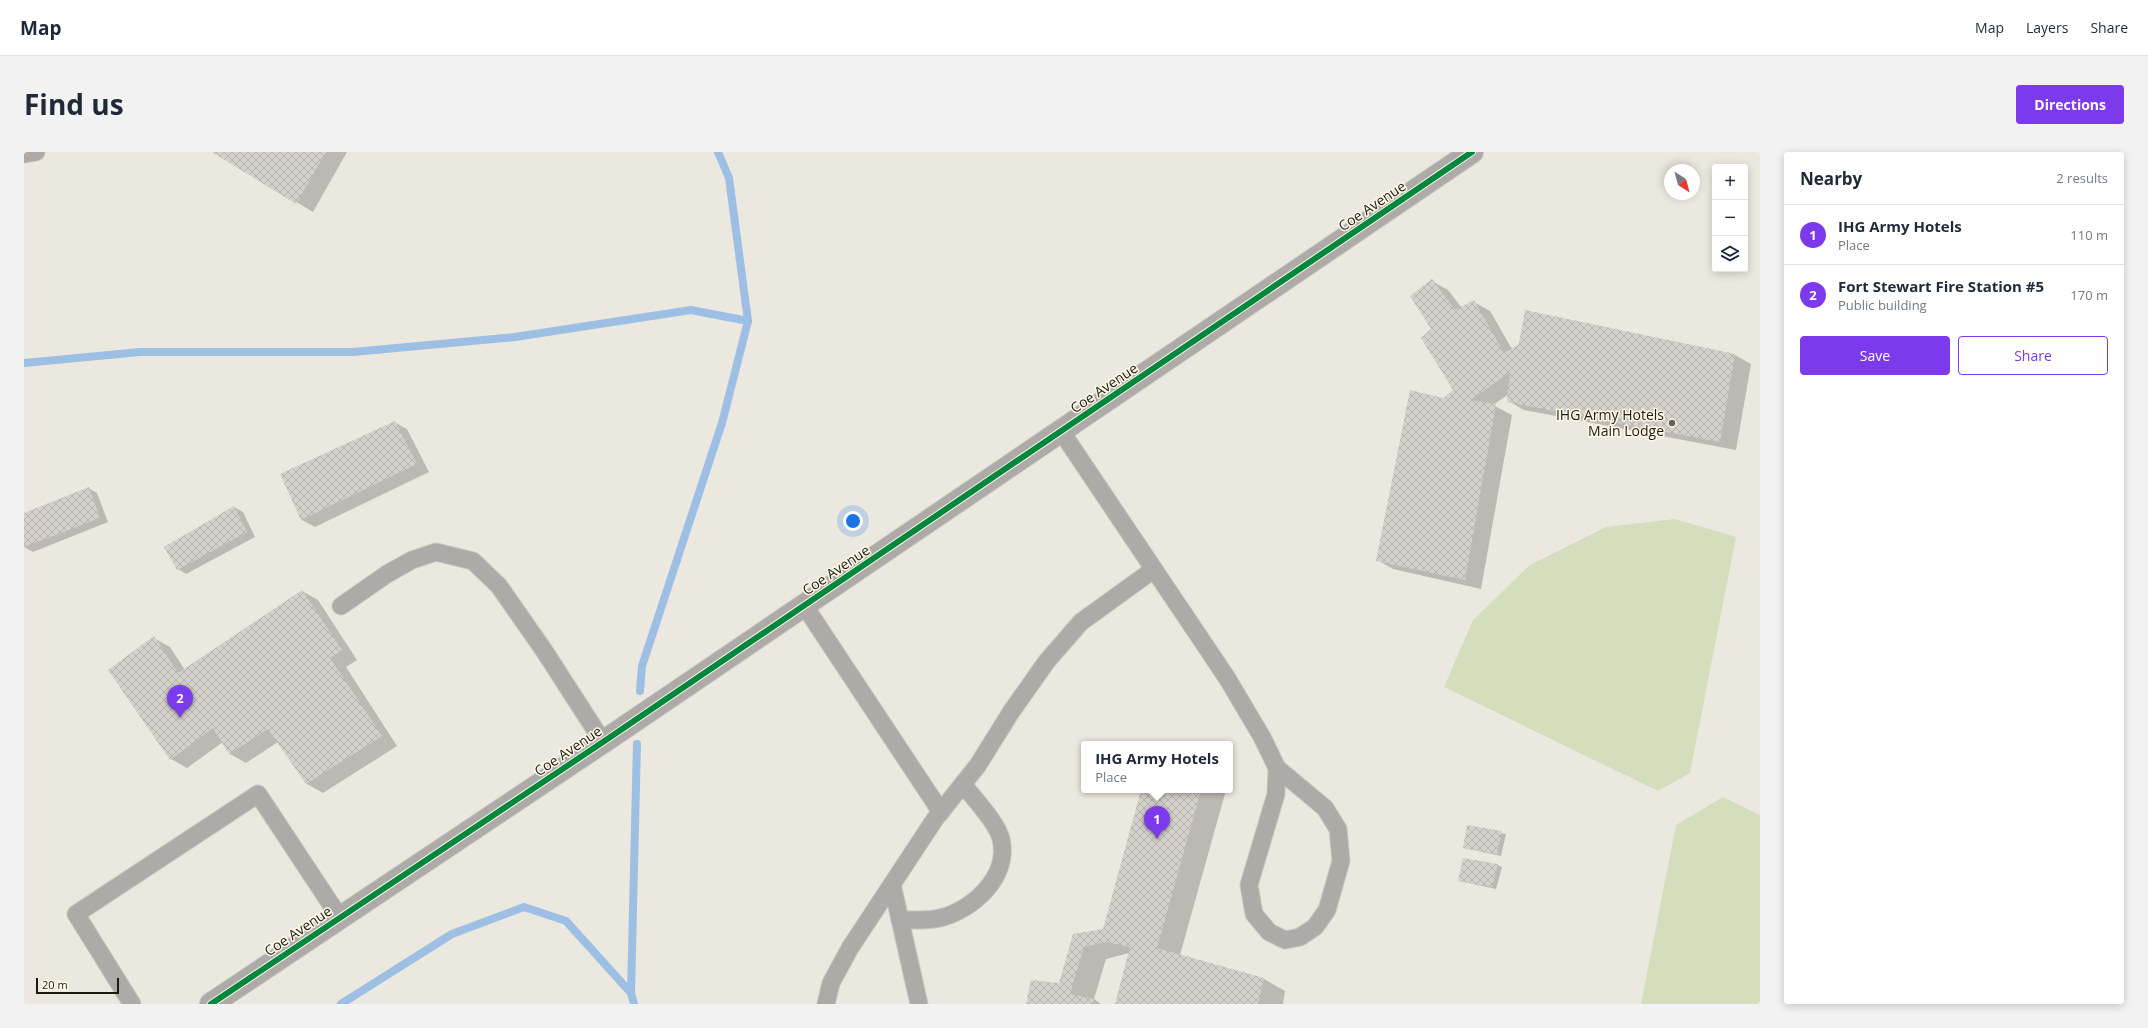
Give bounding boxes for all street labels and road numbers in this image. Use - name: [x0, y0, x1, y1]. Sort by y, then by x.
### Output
- street label: Coe Avenue: [1334, 176, 1409, 235]
- street label: Coe Avenue: [1066, 358, 1141, 417]
- street label: Coe Avenue: [798, 540, 873, 599]
- street label: Coe Avenue: [530, 721, 605, 780]
- street label: Coe Avenue: [260, 901, 335, 960]

